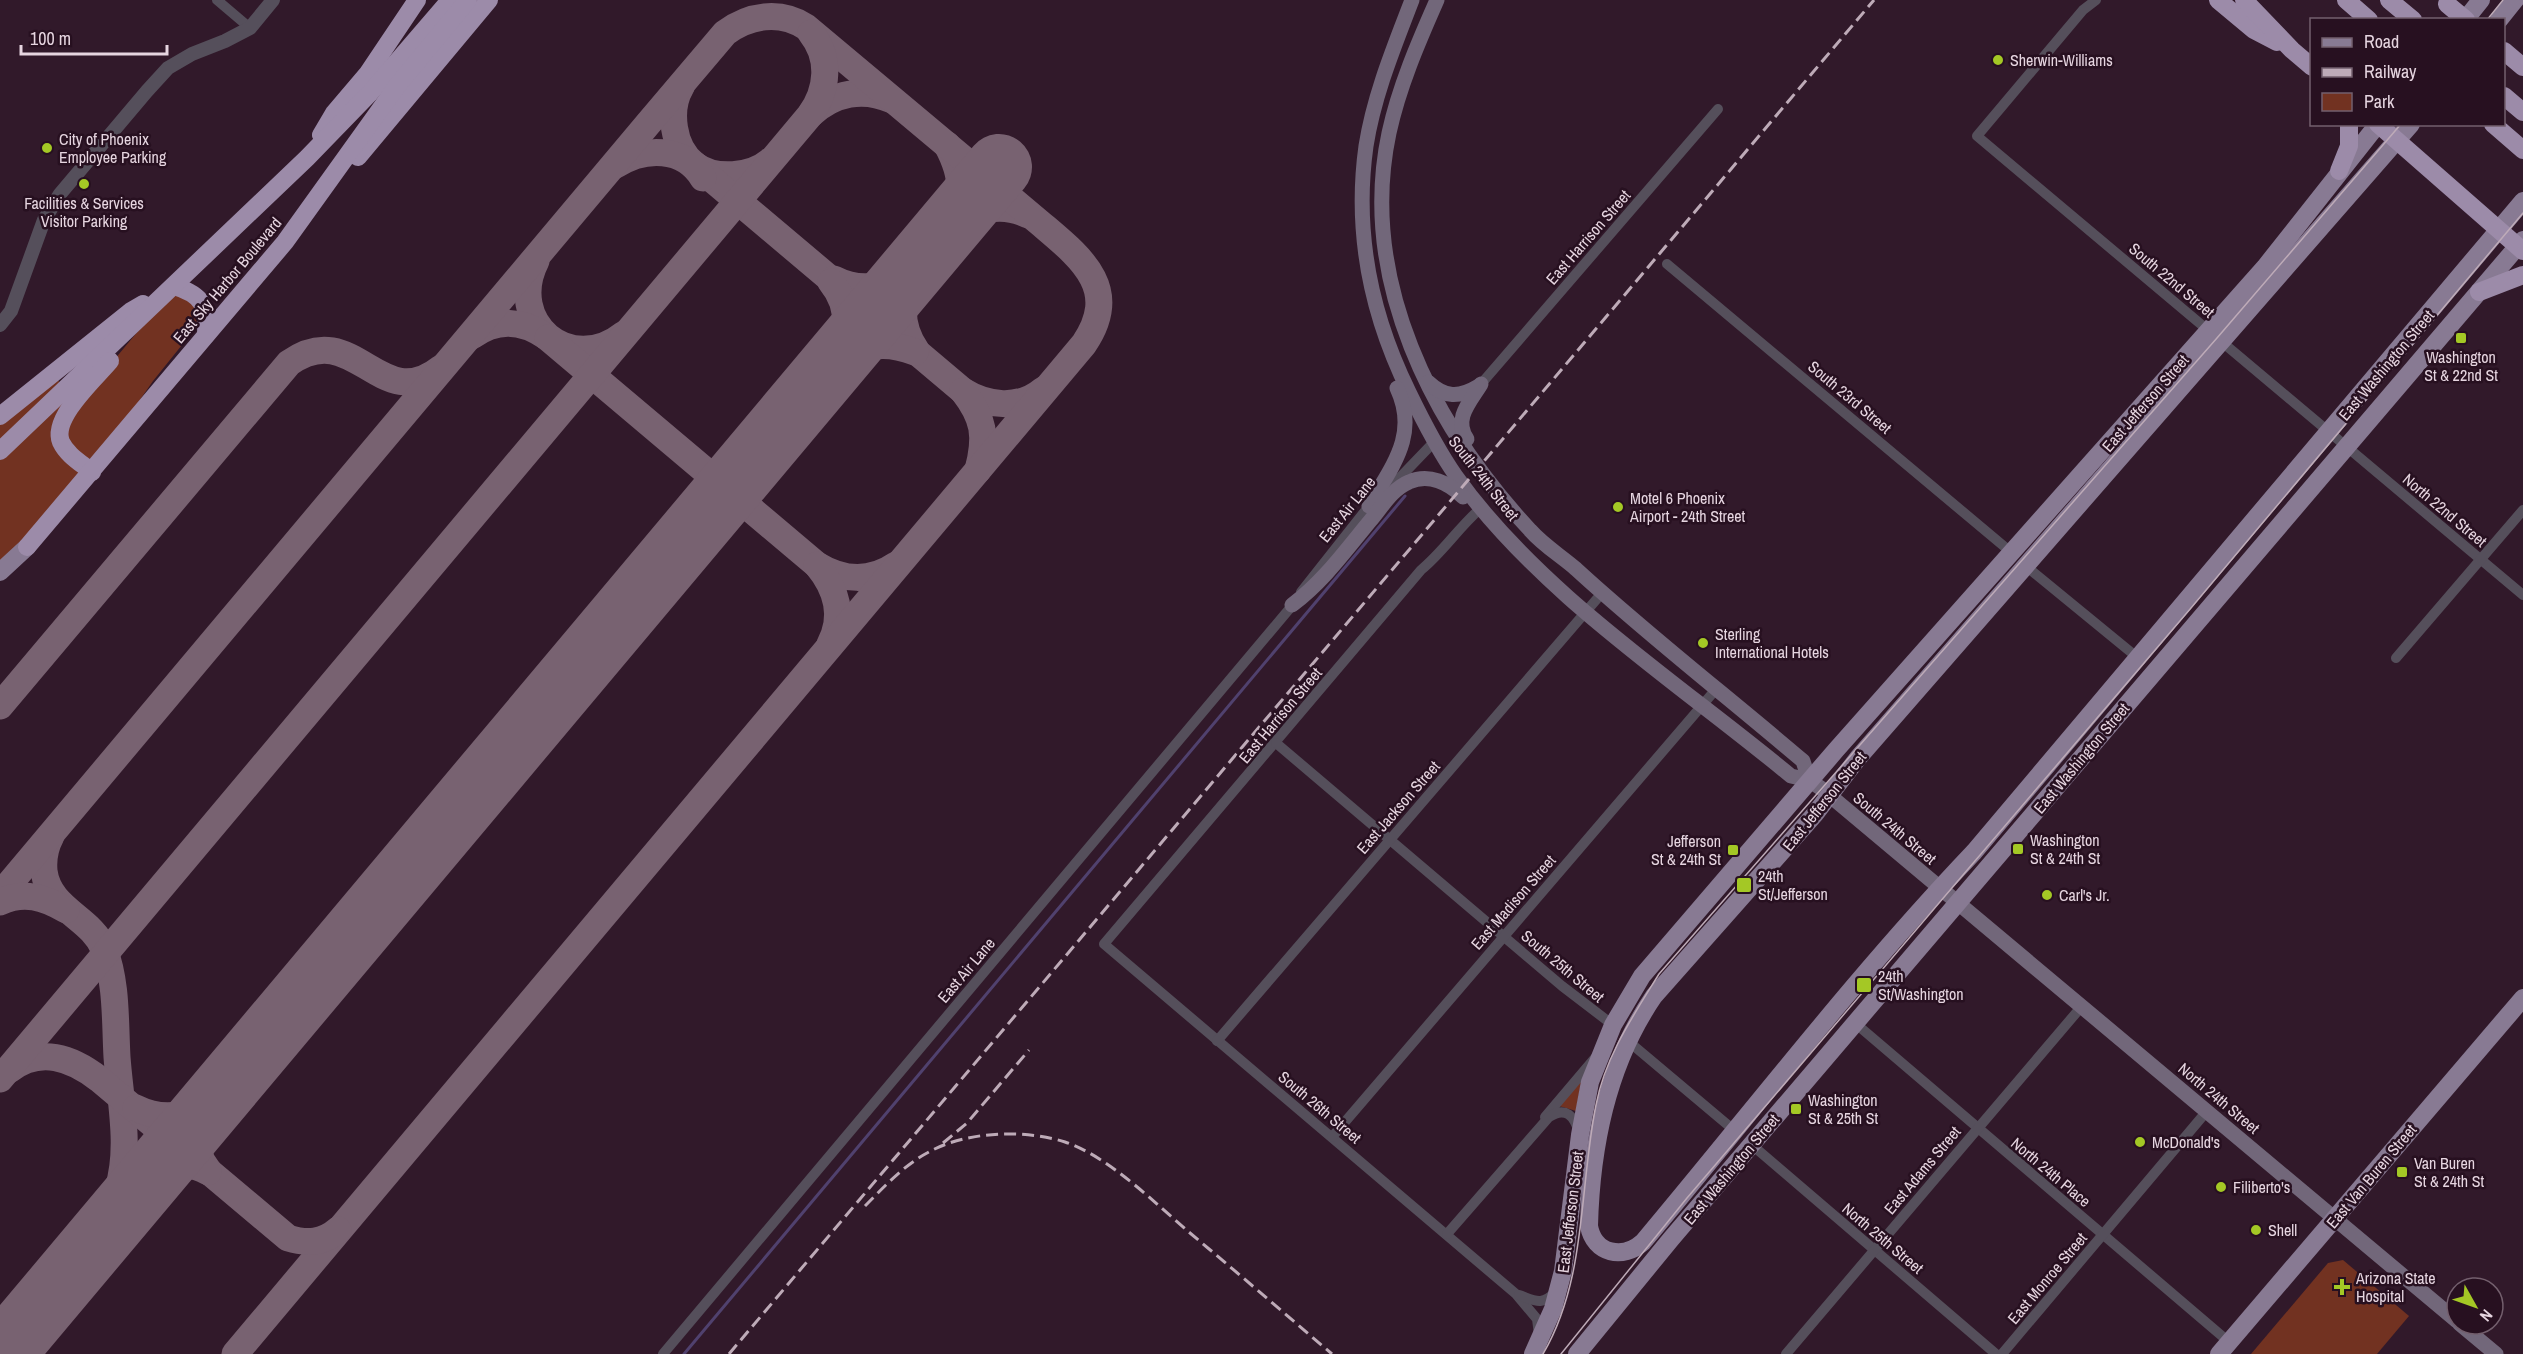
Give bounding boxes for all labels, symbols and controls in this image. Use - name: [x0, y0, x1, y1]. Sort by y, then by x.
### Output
- scale bar: [21, 18, 166, 56]
- legend: [2310, 18, 2505, 126]
- text: 100 m: [30, 26, 71, 51]
- text: Road: [2364, 29, 2399, 54]
- place label: Sherwin-Williams: [2010, 49, 2113, 71]
- marker: Sherwin-Williams: [1991, 53, 2005, 67]
- text: Railway: [2364, 59, 2417, 84]
- text: Park: [2364, 89, 2395, 114]
- place label: City of Phoenix Employee Parking: [59, 128, 167, 168]
- marker: City of Phoenix Employee Parking: [40, 141, 54, 155]
- marker: Facilities & Services Visitor Parking: [77, 177, 91, 191]
- street label: East Harrison Street: [1541, 185, 1636, 289]
- place label: Facilities & Services Visitor Parking: [24, 192, 144, 232]
- street label: East Sky Harbor Boulevard: [168, 212, 286, 348]
- street label: South 22nd Street: [2124, 238, 2220, 323]
- street label: East Washington Street: [2333, 305, 2439, 425]
- marker: Washington St & 22nd St: [2454, 331, 2468, 345]
- place label: Washington St & 22nd St: [2424, 346, 2498, 386]
- street label: East Jefferson Street: [2097, 349, 2194, 456]
- street label: South 23rd Street: [1804, 356, 1897, 439]
- street label: South 24th Street: [1444, 431, 1524, 525]
- street label: North 22nd Street: [2398, 468, 2492, 552]
- street label: East Air Lane: [1314, 471, 1380, 547]
- place label: Motel 6 Phoenix Airport - 24th Street: [1629, 487, 1746, 527]
- marker: Motel 6 Phoenix Airport - 24th Street: [1611, 500, 1625, 514]
- place label: Sterling International Hotels: [1715, 623, 1829, 663]
- marker: Sterling International Hotels: [1696, 636, 1710, 650]
- street label: East Harrison Street: [1233, 662, 1327, 768]
- street label: East Washington Street: [2028, 698, 2134, 818]
- street label: East Jefferson Street: [1777, 746, 1871, 855]
- street label: East Jackson Street: [1351, 755, 1445, 858]
- street label: South 24th Street: [1849, 787, 1941, 869]
- place label: Washington St & 24th St: [2030, 829, 2100, 869]
- place label: Jefferson St & 24th St: [1651, 830, 1721, 870]
- marker: Washington St & 24th St: [2011, 842, 2025, 856]
- marker: Jefferson St & 24th St: [1726, 843, 1740, 857]
- street label: East Madison Street: [1466, 850, 1561, 954]
- place label: 24th St/Jefferson: [1758, 865, 1828, 905]
- marker: 24th St/Jefferson: [1735, 876, 1753, 894]
- place label: Carl's Jr.: [2059, 884, 2110, 906]
- marker: Carl's Jr.: [2040, 888, 2054, 902]
- street label: South 25th Street: [1517, 925, 1609, 1007]
- street label: East Air Lane: [932, 933, 1000, 1007]
- place label: 24th St/Washington: [1878, 965, 1964, 1005]
- marker: 24th St/Washington: [1855, 976, 1873, 994]
- street label: North 24th Street: [2174, 1057, 2265, 1139]
- street label: South 26th Street: [1274, 1066, 1366, 1148]
- place label: Washington St & 25th St: [1808, 1089, 1878, 1129]
- marker: Washington St & 25th St: [1789, 1102, 1803, 1116]
- street label: East Washington Street: [1678, 1109, 1784, 1229]
- street label: East Van Buren Street: [2321, 1119, 2421, 1233]
- street label: East Adams Street: [1879, 1121, 1966, 1219]
- place label: McDonald's: [2152, 1131, 2220, 1153]
- street label: North 24th Place: [2006, 1132, 2096, 1212]
- marker: McDonald's: [2133, 1135, 2147, 1149]
- street label: East Jefferson Street: [1552, 1150, 1588, 1274]
- place label: Van Buren St & 24th St: [2414, 1152, 2484, 1192]
- marker: Van Buren St & 24th St: [2395, 1165, 2409, 1179]
- place label: Filiberto's: [2233, 1176, 2290, 1198]
- marker: Filiberto's: [2214, 1180, 2228, 1194]
- street label: North 25th Street: [1838, 1197, 1929, 1279]
- place label: Shell: [2268, 1219, 2297, 1241]
- marker: Shell: [2249, 1223, 2263, 1237]
- street label: East Monroe Street: [2002, 1227, 2092, 1328]
- place label: Arizona State Hospital: [2355, 1267, 2436, 1307]
- north arrow: [2445, 1276, 2505, 1336]
- marker: Arizona State Hospital: [2333, 1278, 2351, 1296]
- text: N: [2475, 1305, 2498, 1326]

